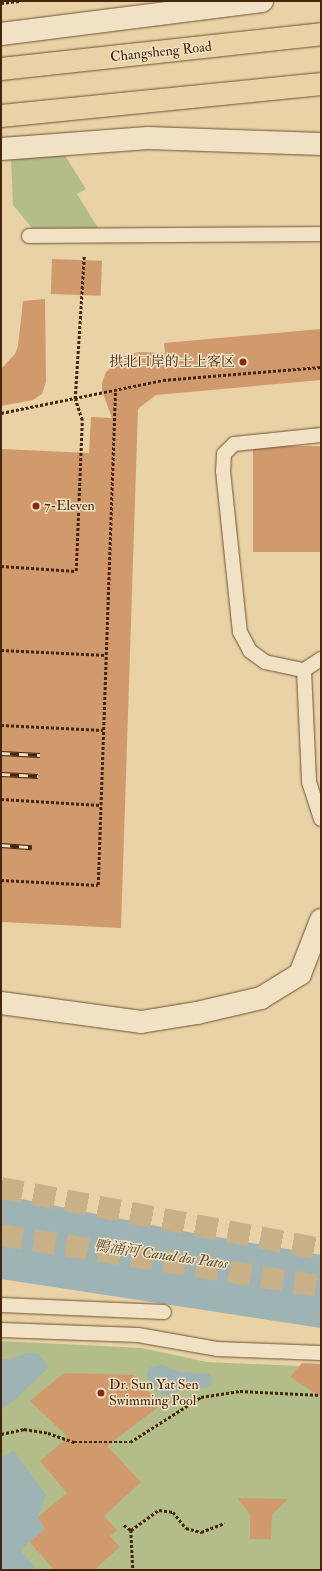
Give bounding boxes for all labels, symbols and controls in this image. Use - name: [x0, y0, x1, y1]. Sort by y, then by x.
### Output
- street label: Changsheng Road: [110, 38, 212, 66]
- place label: 拱北口岸的士上客区: [109, 354, 235, 370]
- marker: 拱北口岸的士上客区: [238, 357, 248, 367]
- place label: 7-Eleven: [44, 498, 95, 514]
- marker: 7-Eleven: [31, 501, 41, 511]
- water label: 鴨涌河 Canal dos Patos: [93, 1237, 229, 1273]
- place label: Dr. Sun Yat Sen Swimming Pool: [109, 1377, 199, 1410]
- marker: Dr. Sun Yat Sen Swimming Pool: [96, 1388, 106, 1398]

